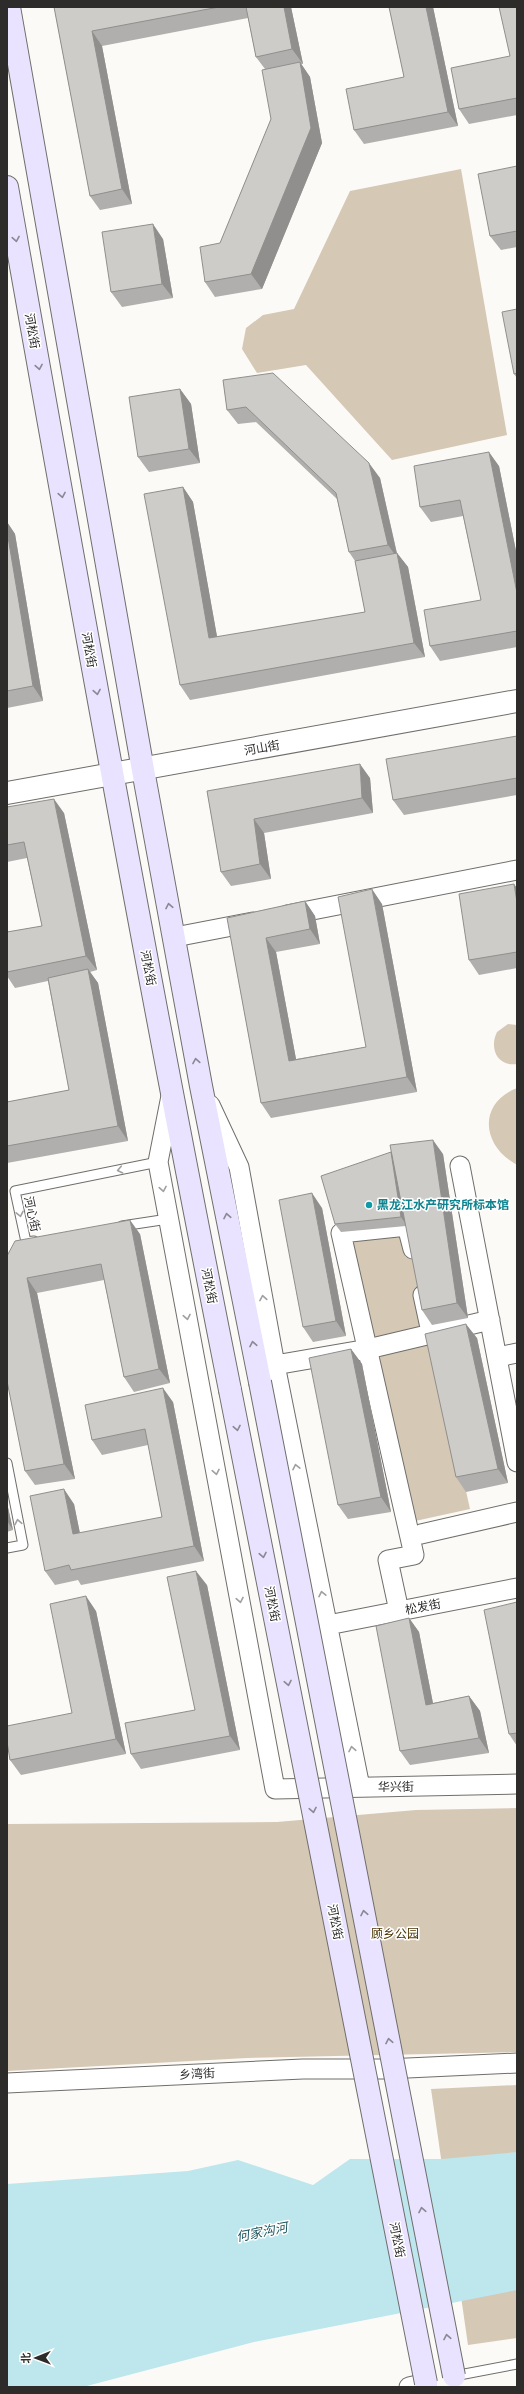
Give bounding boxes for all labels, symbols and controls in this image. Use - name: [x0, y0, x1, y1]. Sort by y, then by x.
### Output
- one-way arrow: [11, 236, 20, 243]
- street label: 河松街: [22, 312, 42, 350]
- one-way arrow: [34, 364, 43, 371]
- one-way arrow: [57, 492, 66, 499]
- street label: 河松街: [79, 631, 99, 669]
- one-way arrow: [92, 689, 101, 695]
- street label: 河山街: [243, 738, 281, 758]
- one-way arrow: [165, 903, 173, 909]
- street label: 河松街: [138, 949, 158, 987]
- one-way arrow: [193, 1058, 201, 1064]
- one-way arrow: [117, 1165, 123, 1173]
- one-way arrow: [158, 1186, 167, 1192]
- street label: 河心街: [21, 1195, 43, 1233]
- place label: 黑龙江水产研究所标本馆: [377, 1198, 509, 1212]
- marker: 黑龙江水产研究所标本馆: [364, 1200, 374, 1210]
- one-way arrow: [15, 1211, 23, 1217]
- one-way arrow: [223, 1213, 232, 1219]
- street label: 河松街: [199, 1267, 219, 1305]
- one-way arrow: [259, 1295, 267, 1301]
- one-way arrow: [182, 1314, 190, 1320]
- one-way arrow: [249, 1341, 257, 1347]
- one-way arrow: [233, 1425, 241, 1431]
- one-way arrow: [292, 1463, 300, 1470]
- one-way arrow: [211, 1469, 219, 1475]
- one-way arrow: [15, 1519, 23, 1526]
- one-way arrow: [258, 1552, 266, 1559]
- street label: 河松街: [262, 1585, 282, 1623]
- one-way arrow: [318, 1591, 327, 1597]
- one-way arrow: [235, 1597, 243, 1603]
- street label: 松发街: [404, 1597, 442, 1617]
- one-way arrow: [283, 1680, 291, 1686]
- one-way arrow: [349, 1746, 357, 1752]
- street label: 华兴街: [378, 1780, 414, 1794]
- one-way arrow: [308, 1807, 316, 1814]
- street label: 河松街: [325, 1903, 345, 1941]
- one-way arrow: [361, 1910, 369, 1917]
- park label: 顾乡公园: [371, 1927, 419, 1941]
- one-way arrow: [385, 2038, 394, 2044]
- street label: 乡湾街: [179, 2066, 215, 2082]
- one-way arrow: [418, 2207, 427, 2213]
- water label: 何家沟河: [235, 2219, 292, 2244]
- street label: 河松街: [387, 2221, 407, 2259]
- one-way arrow: [443, 2334, 452, 2341]
- north arrow: [16, 2338, 56, 2378]
- text: 北: [20, 2353, 33, 2364]

